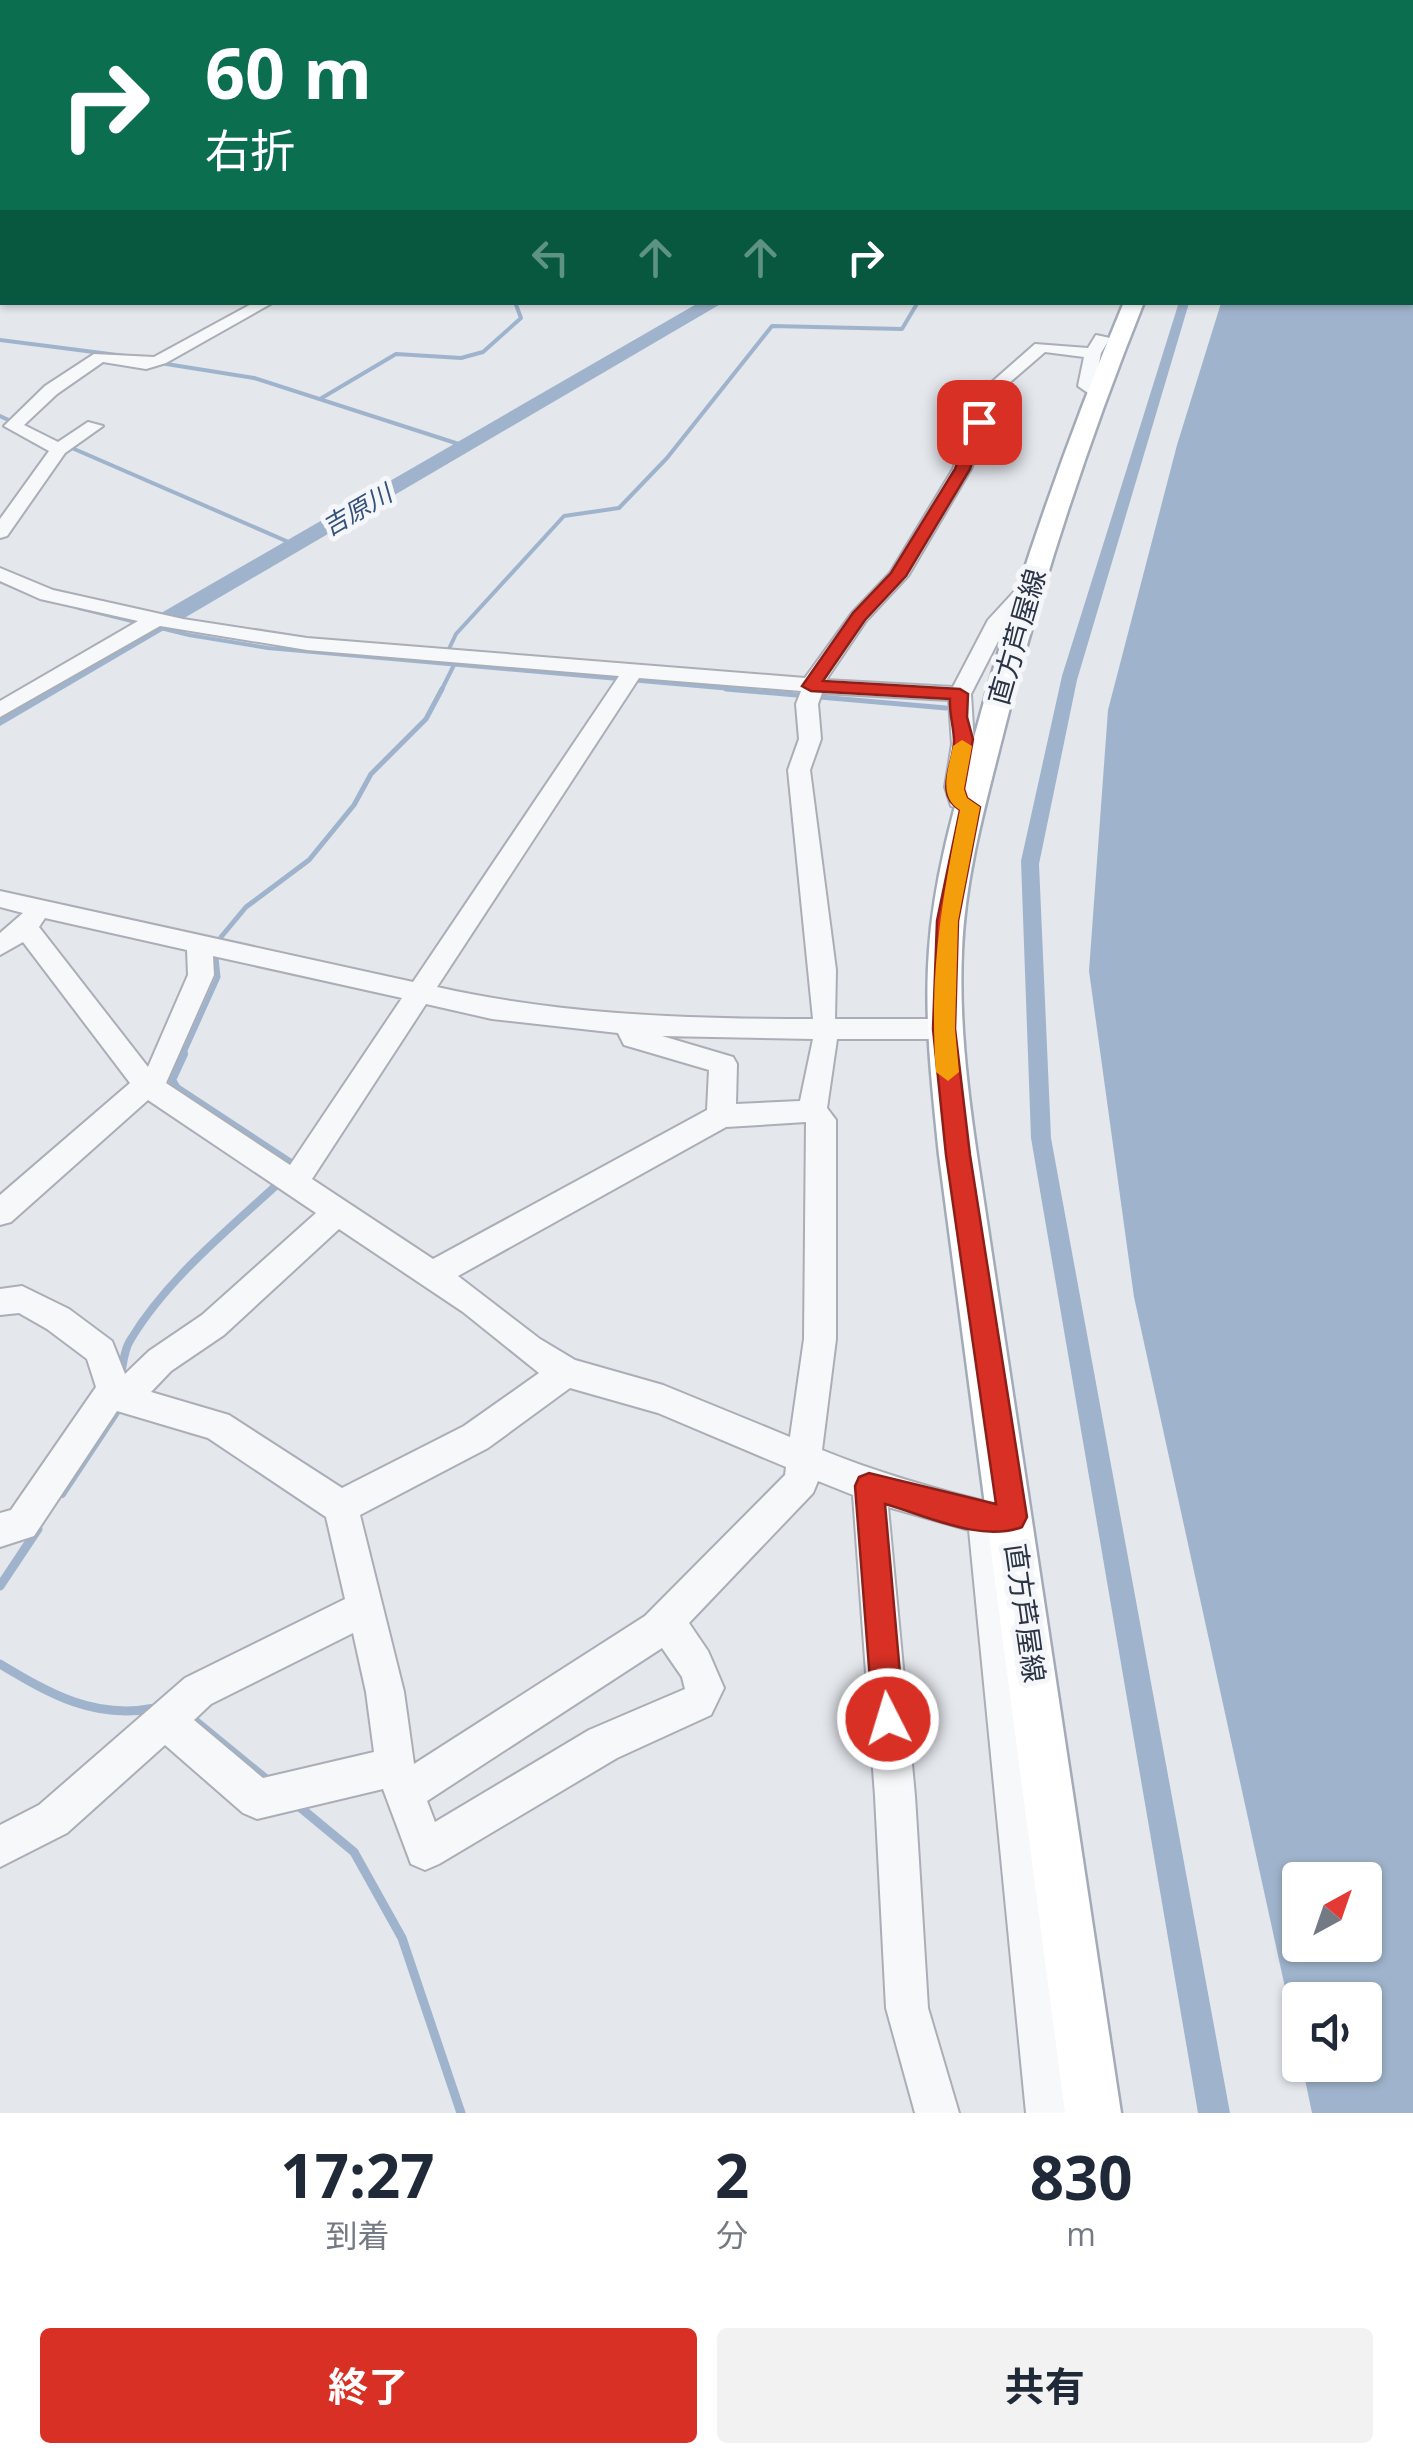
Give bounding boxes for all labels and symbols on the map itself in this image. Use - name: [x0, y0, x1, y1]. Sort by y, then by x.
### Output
- pin: [937, 380, 1022, 465]
- water label: 吉原川: [316, 474, 400, 543]
- street label: 直方芦屋線: [978, 564, 1054, 709]
- street label: 直方芦屋線: [997, 1541, 1055, 1685]
- position arrow: [836, 1667, 940, 1771]
- north arrow: [1282, 1862, 1382, 1962]

